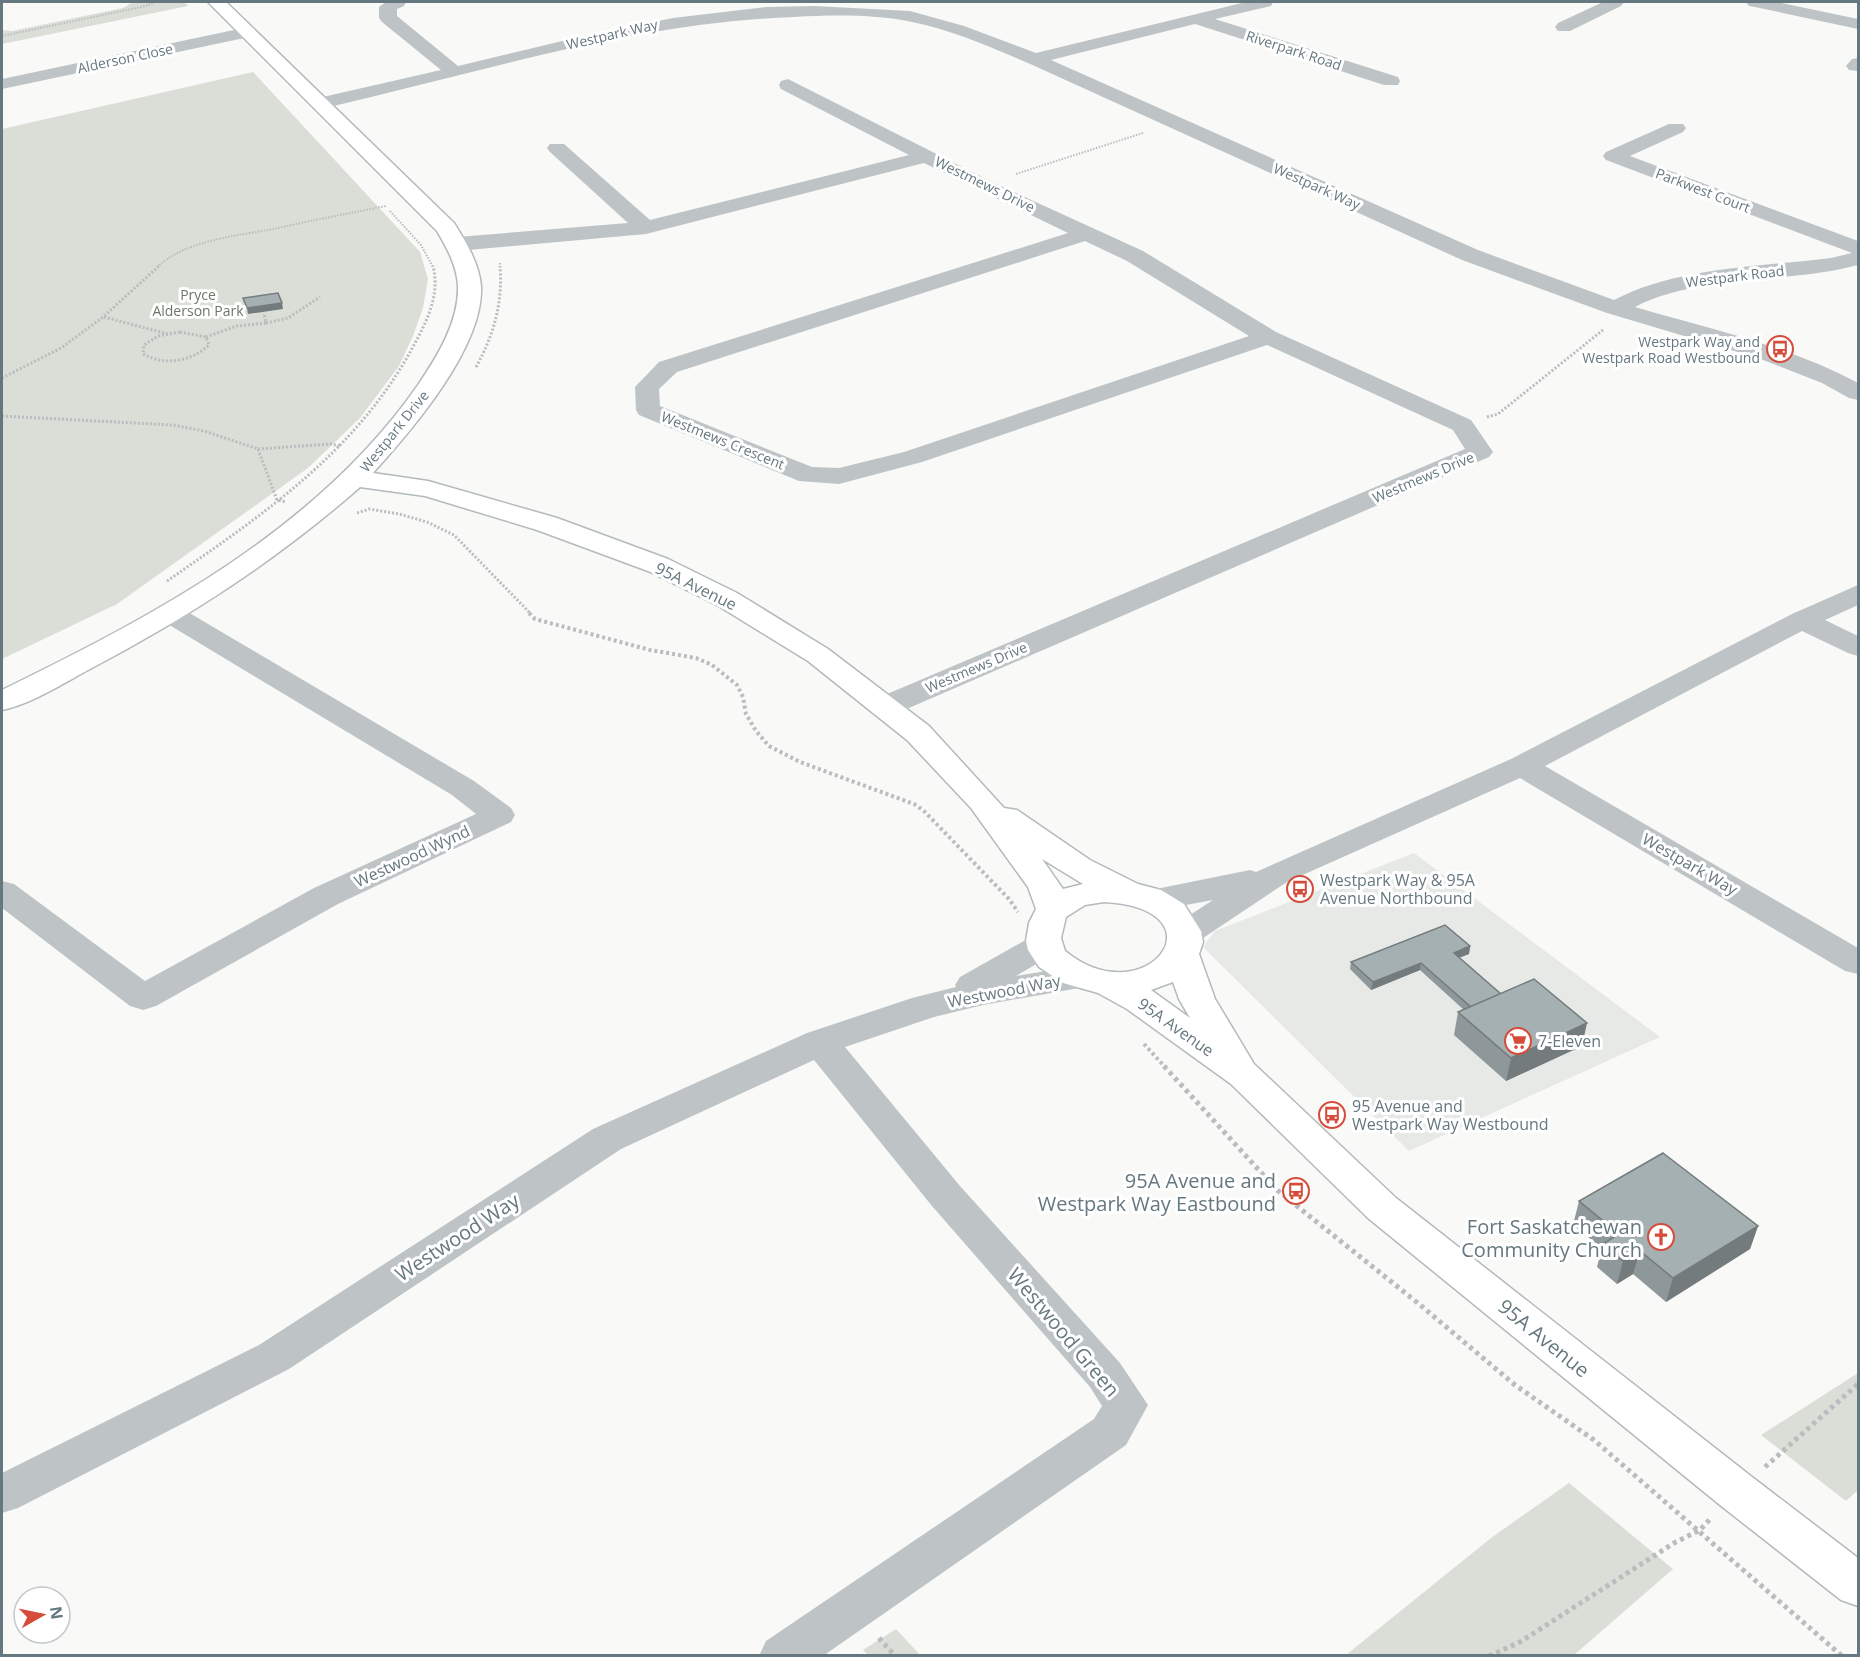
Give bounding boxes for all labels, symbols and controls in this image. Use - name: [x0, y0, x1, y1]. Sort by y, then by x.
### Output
- street label: Westpark Way: [564, 14, 661, 54]
- street label: Riverpark Road: [1244, 26, 1344, 74]
- street label: Alderson Close: [76, 39, 175, 77]
- street label: Westmews Drive: [932, 152, 1038, 216]
- street label: Westpark Way: [1271, 158, 1364, 214]
- street label: Parkwest Court: [1653, 163, 1753, 217]
- street label: Westpark Road: [1685, 261, 1785, 291]
- park label: Pryce Alderson Park: [152, 285, 244, 320]
- place label: Westpark Way and Westpark Road Westbound: [1582, 332, 1760, 367]
- bus stop icon: Westpark Way and Westpark Road Westbound: [1765, 334, 1795, 364]
- street label: Westpark Drive: [355, 386, 433, 476]
- street label: Westmews Crescent: [658, 407, 788, 473]
- street label: Westmews Drive: [1369, 447, 1477, 507]
- street label: 95A Avenue: [652, 557, 741, 615]
- street label: Westmews Drive: [922, 637, 1030, 697]
- street label: Westwood Wynd: [351, 820, 473, 892]
- street label: Westpark Way: [1638, 828, 1742, 901]
- place label: Westpark Way & 95A Avenue Northbound: [1320, 869, 1476, 909]
- bus stop icon: Westpark Way & 95A Avenue Northbound: [1285, 874, 1315, 904]
- street label: Westwood Way: [946, 969, 1063, 1013]
- street label: 95A Avenue: [1134, 993, 1218, 1061]
- supermarket icon: 7-Eleven: [1503, 1026, 1533, 1056]
- place label: 7-Eleven: [1538, 1030, 1601, 1052]
- place label: 95 Avenue and Westpark Way Westbound: [1352, 1095, 1549, 1135]
- bus stop icon: 95 Avenue and Westpark Way Westbound: [1317, 1100, 1347, 1130]
- place label: 95A Avenue and Westpark Way Eastbound: [1038, 1167, 1276, 1217]
- bus stop icon: 95A Avenue and Westpark Way Eastbound: [1281, 1176, 1311, 1206]
- street label: Westwood Way: [390, 1186, 525, 1287]
- place label: Fort Saskatchewan Community Church: [1461, 1213, 1642, 1263]
- church icon: Fort Saskatchewan Community Church: [1646, 1222, 1676, 1252]
- street label: Westwood Green: [1002, 1262, 1126, 1402]
- street label: 95A Avenue: [1493, 1293, 1595, 1383]
- north arrow: [12, 1585, 72, 1645]
- text: N: [45, 1605, 69, 1621]

